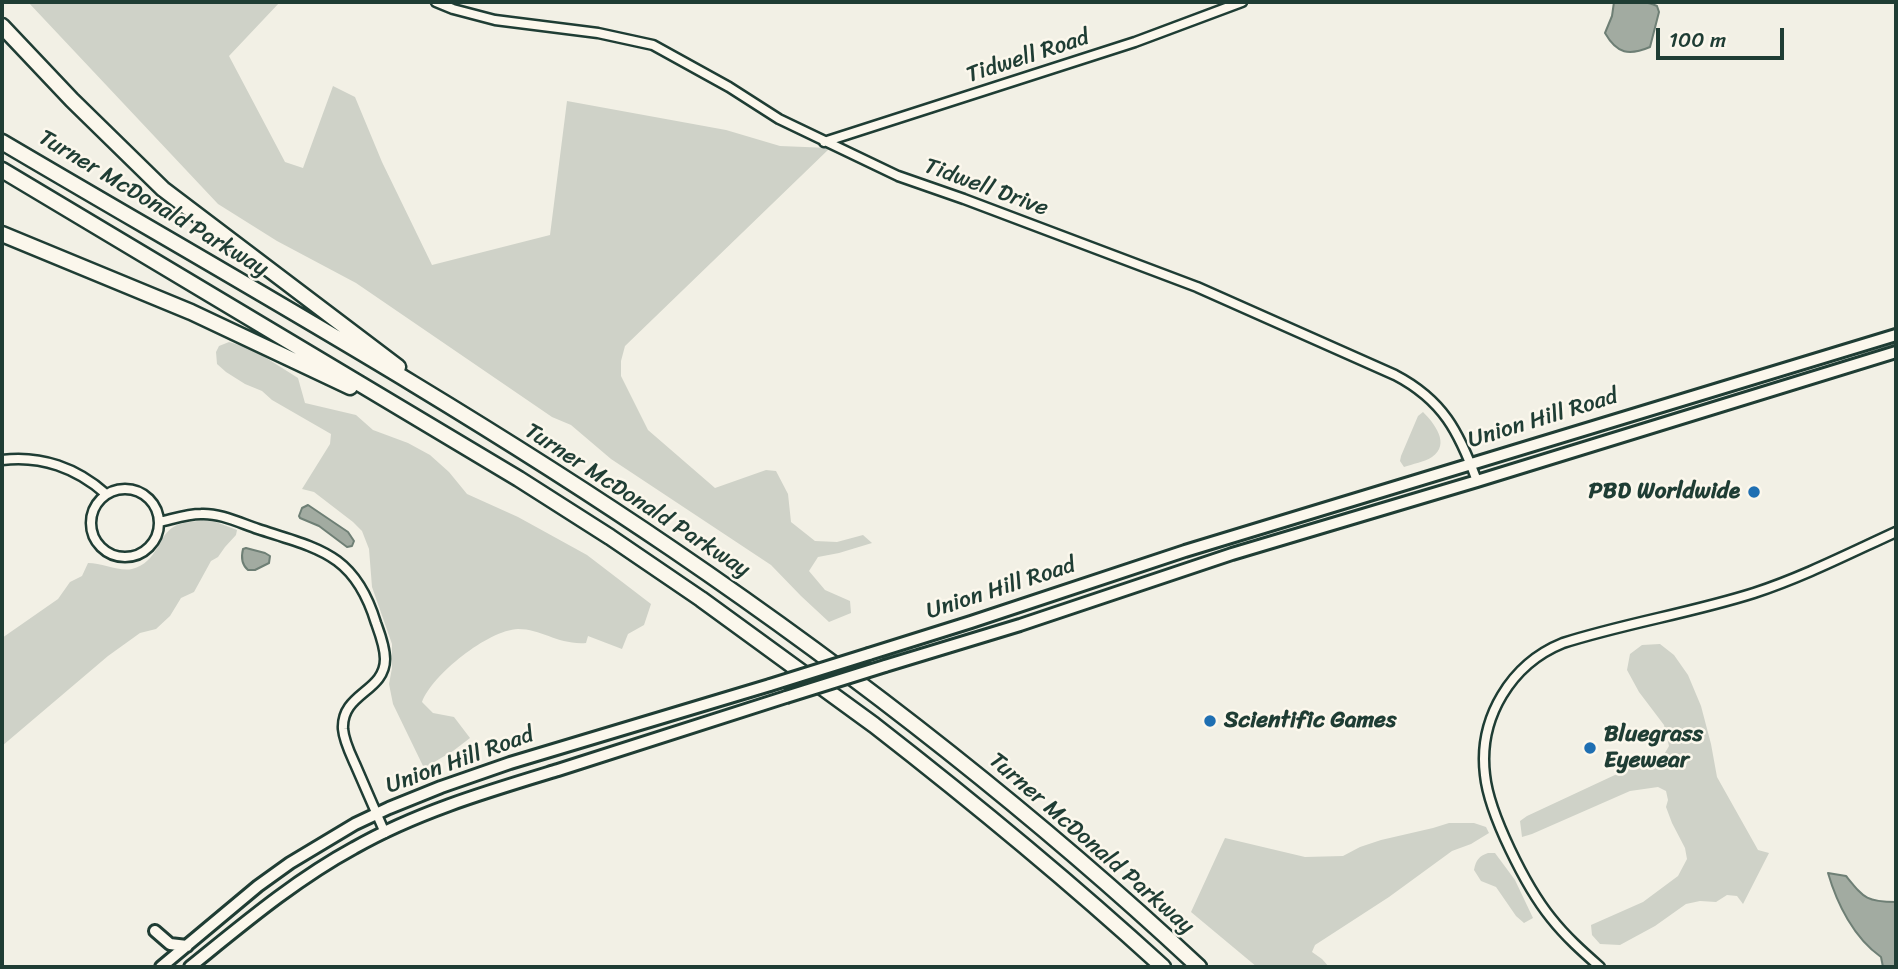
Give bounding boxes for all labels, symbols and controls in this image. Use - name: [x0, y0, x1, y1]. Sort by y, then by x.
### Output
- scale bar: [1660, 14, 1788, 58]
- text: 100 m: [1669, 21, 1726, 59]
- street label: Tidwell Road: [963, 24, 1093, 90]
- street label: Turner McDonald Parkway: [33, 124, 273, 284]
- street label: Tidwell Drive: [920, 153, 1052, 223]
- street label: Union Hill Road: [1465, 383, 1621, 455]
- street label: Turner McDonald Parkway: [519, 418, 755, 584]
- place label: PBD Worldwide: [1589, 478, 1740, 506]
- marker: PBD Worldwide: [1746, 484, 1762, 500]
- street label: Union Hill Road: [923, 552, 1079, 626]
- place label: Scientific Games: [1224, 707, 1397, 735]
- marker: Scientific Games: [1202, 713, 1218, 729]
- place label: Bluegrass Eyewear: [1604, 721, 1703, 775]
- street label: Union Hill Road: [382, 722, 538, 800]
- marker: Bluegrass Eyewear: [1582, 740, 1598, 756]
- street label: Turner McDonald Parkway: [983, 747, 1199, 941]

